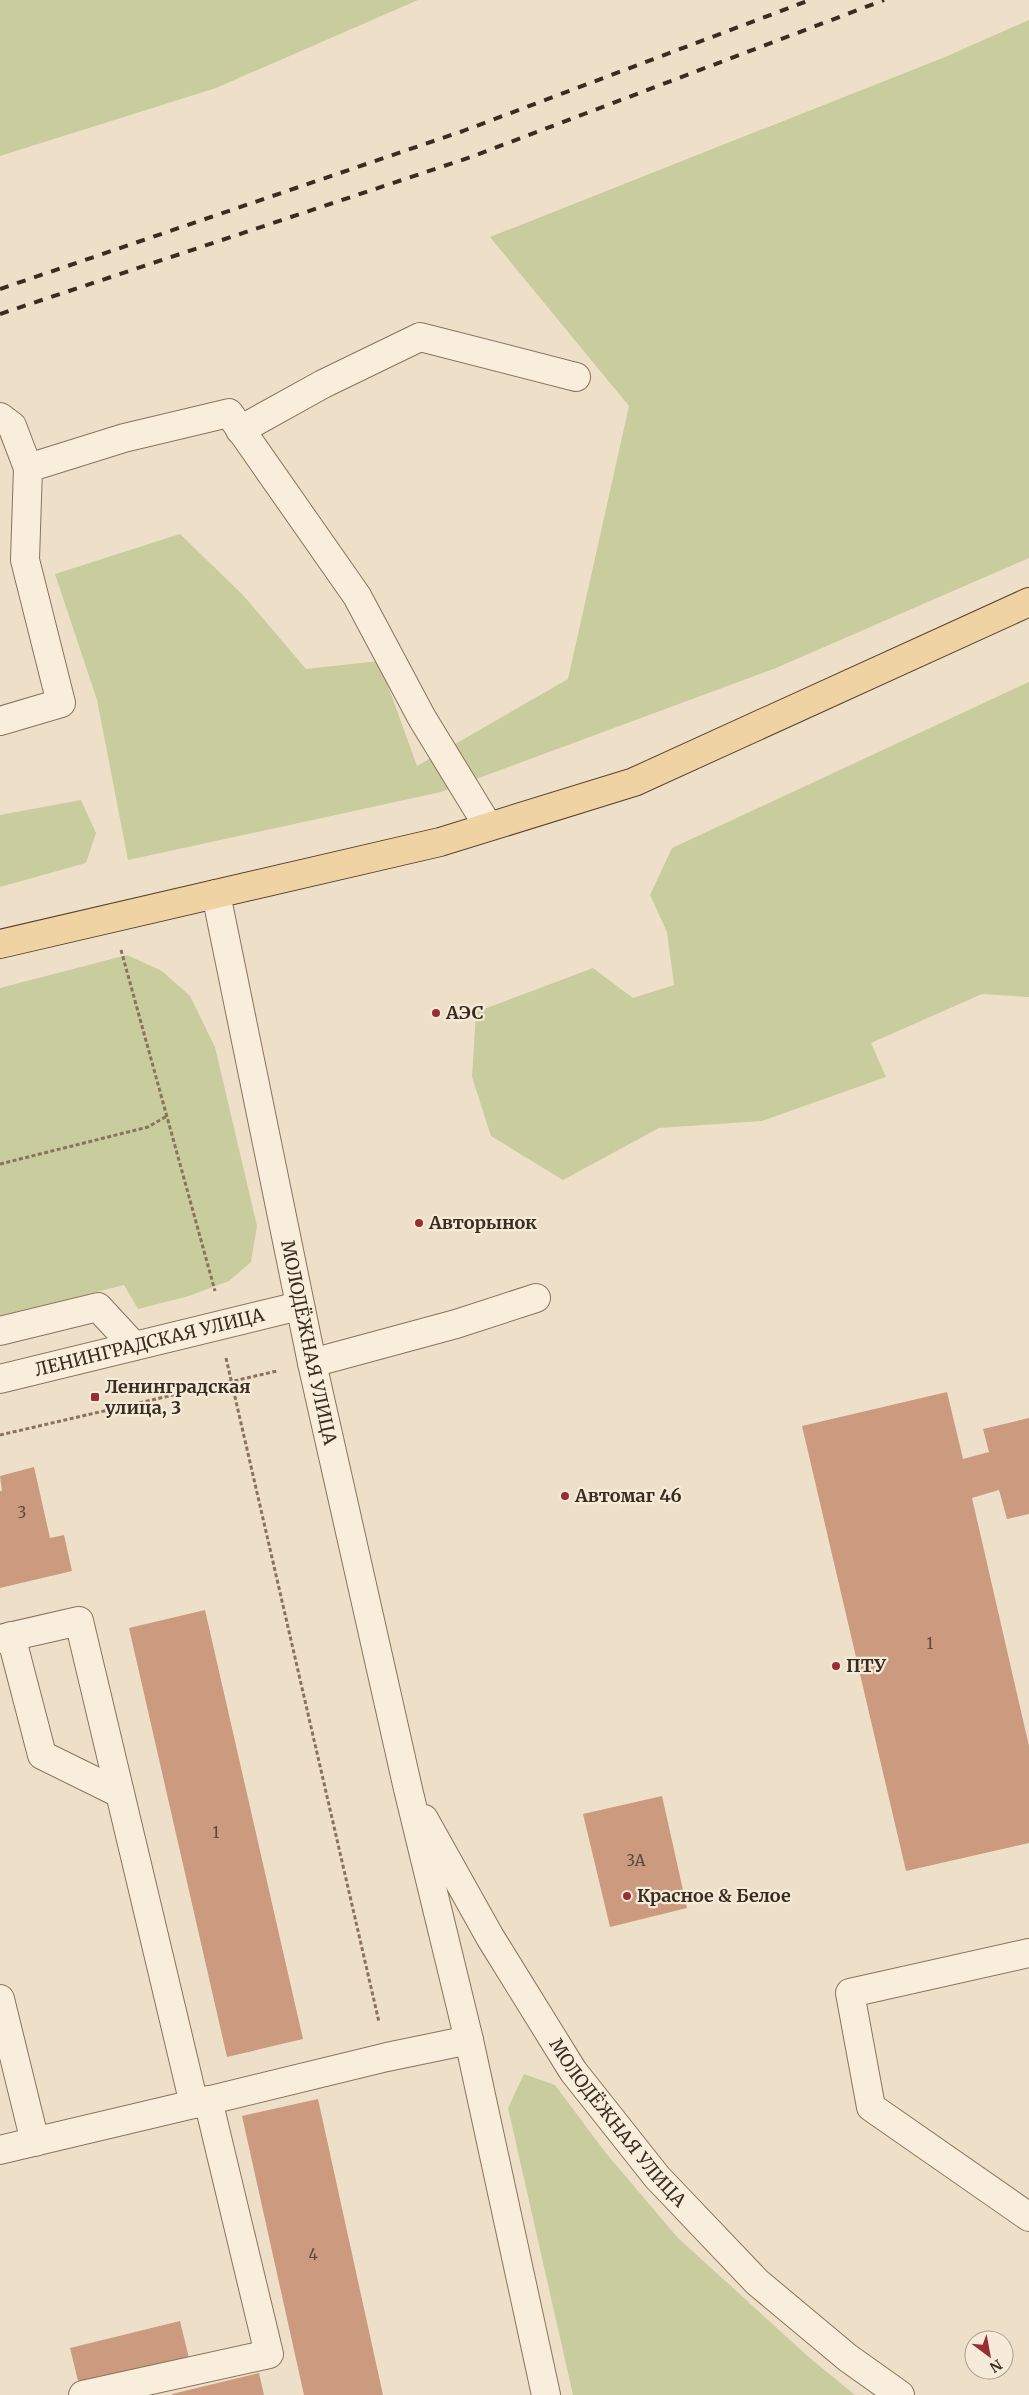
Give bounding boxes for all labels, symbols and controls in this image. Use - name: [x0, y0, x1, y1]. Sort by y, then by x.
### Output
- place label: АЭС: [445, 1001, 484, 1024]
- marker: АЭС: [430, 1007, 442, 1019]
- place label: Авторынок: [428, 1211, 537, 1234]
- marker: Авторынок: [413, 1217, 425, 1229]
- street label: МОЛОДЁЖНАЯ УЛИЦА: [276, 1238, 342, 1447]
- street label: ЛЕНИНГРАДСКАЯ УЛИЦА: [32, 1303, 267, 1381]
- place label: Ленинградская улица, 3: [105, 1375, 251, 1419]
- marker: Ленинградская улица, 3: [89, 1391, 101, 1403]
- place label: Автомаг 46: [574, 1484, 682, 1507]
- marker: Автомаг 46: [559, 1490, 571, 1502]
- house number: 3: [18, 1503, 26, 1522]
- house number: 1: [927, 1634, 934, 1653]
- place label: ПТУ: [846, 1654, 886, 1677]
- marker: ПТУ: [830, 1660, 842, 1672]
- house number: 1: [213, 1823, 220, 1842]
- house number: 3А: [627, 1851, 646, 1870]
- place label: Красное & Белое: [637, 1884, 791, 1907]
- marker: Красное & Белое: [621, 1890, 633, 1902]
- street label: МОЛОДЁЖНАЯ УЛИЦА: [545, 2034, 692, 2212]
- house number: 4: [308, 2245, 318, 2264]
- north arrow: [964, 2330, 1014, 2380]
- text: N: [986, 2355, 1005, 2377]

